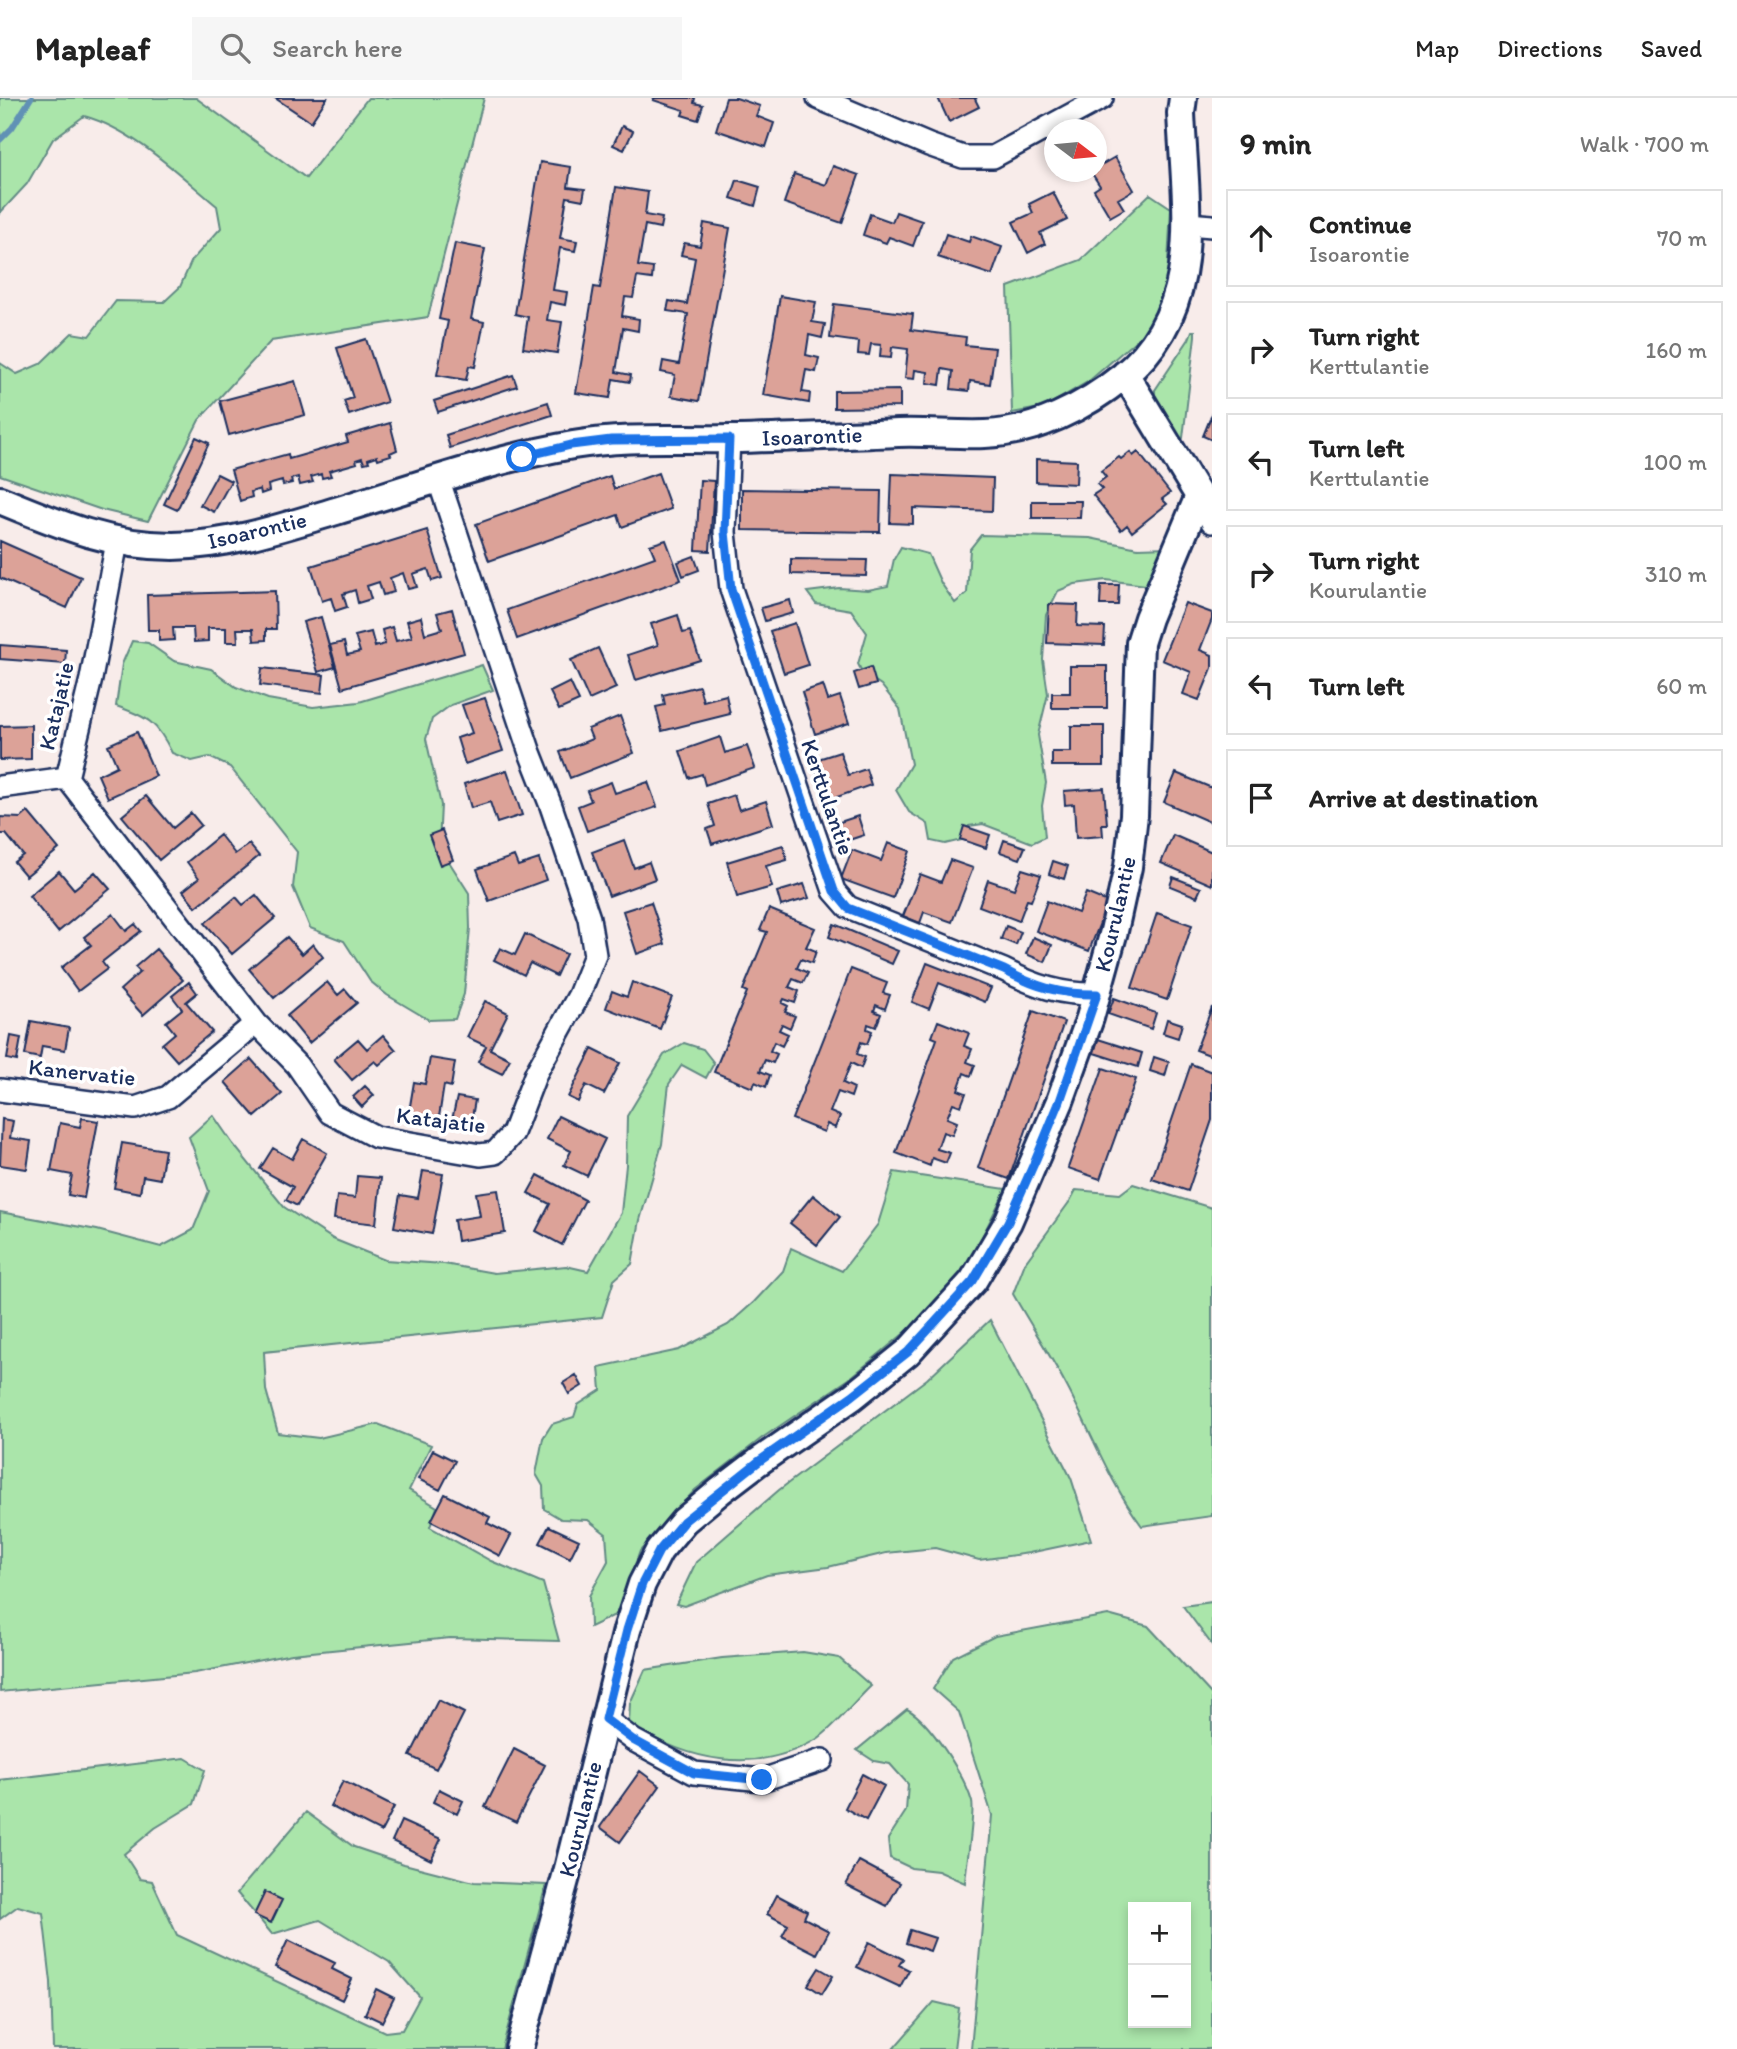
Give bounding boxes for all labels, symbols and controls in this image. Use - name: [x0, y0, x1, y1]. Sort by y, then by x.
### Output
- search box: [192, 17, 682, 80]
- text: Mapleaf: [35, 29, 150, 68]
- icon: search: [216, 29, 254, 67]
- text: Search here: [272, 32, 403, 64]
- text: Map: [1415, 34, 1459, 63]
- text: Directions: [1497, 34, 1603, 63]
- text: Saved: [1641, 34, 1702, 63]
- north arrow: [1044, 119, 1107, 182]
- text: 9 min: [1240, 125, 1311, 162]
- text: Walk · 700 m: [1580, 130, 1709, 158]
- text: Continue: [1309, 208, 1412, 240]
- icon: ahead: [1242, 219, 1280, 257]
- text: 70 m: [1657, 224, 1707, 252]
- text: Isoarontie: [1309, 240, 1410, 268]
- text: Turn right: [1309, 320, 1420, 352]
- icon: right: [1242, 331, 1280, 369]
- text: 160 m: [1645, 336, 1707, 364]
- text: Kerttulantie: [1309, 352, 1430, 380]
- street label: Isoarontie: [761, 420, 863, 452]
- text: Turn left: [1309, 432, 1405, 464]
- route start: [506, 441, 537, 472]
- icon: left: [1242, 443, 1280, 481]
- text: 100 m: [1643, 448, 1707, 476]
- text: Kerttulantie: [1309, 464, 1430, 492]
- street label: Isoarontie: [205, 505, 309, 555]
- text: Turn right: [1309, 544, 1420, 576]
- icon: right: [1242, 555, 1280, 593]
- text: 310 m: [1645, 560, 1707, 588]
- text: Kourulantie: [1309, 576, 1427, 604]
- street label: Katajatie: [32, 659, 80, 753]
- icon: left: [1242, 667, 1280, 705]
- text: Turn left: [1309, 670, 1405, 702]
- text: 60 m: [1656, 672, 1707, 700]
- street label: Kerttulantie: [795, 735, 861, 859]
- icon: arrive: [1242, 779, 1280, 817]
- text: Arrive at destination: [1309, 782, 1538, 814]
- street label: Kourulantie: [1088, 853, 1142, 975]
- street label: Kanervatie: [27, 1052, 137, 1092]
- street label: Katajatie: [395, 1101, 487, 1139]
- street label: Kourulantie: [552, 1758, 608, 1880]
- route end: [746, 1764, 777, 1795]
- map controls: [1128, 1902, 1191, 2028]
- button: +: [1128, 1902, 1191, 1965]
- button: −: [1128, 1965, 1191, 2028]

